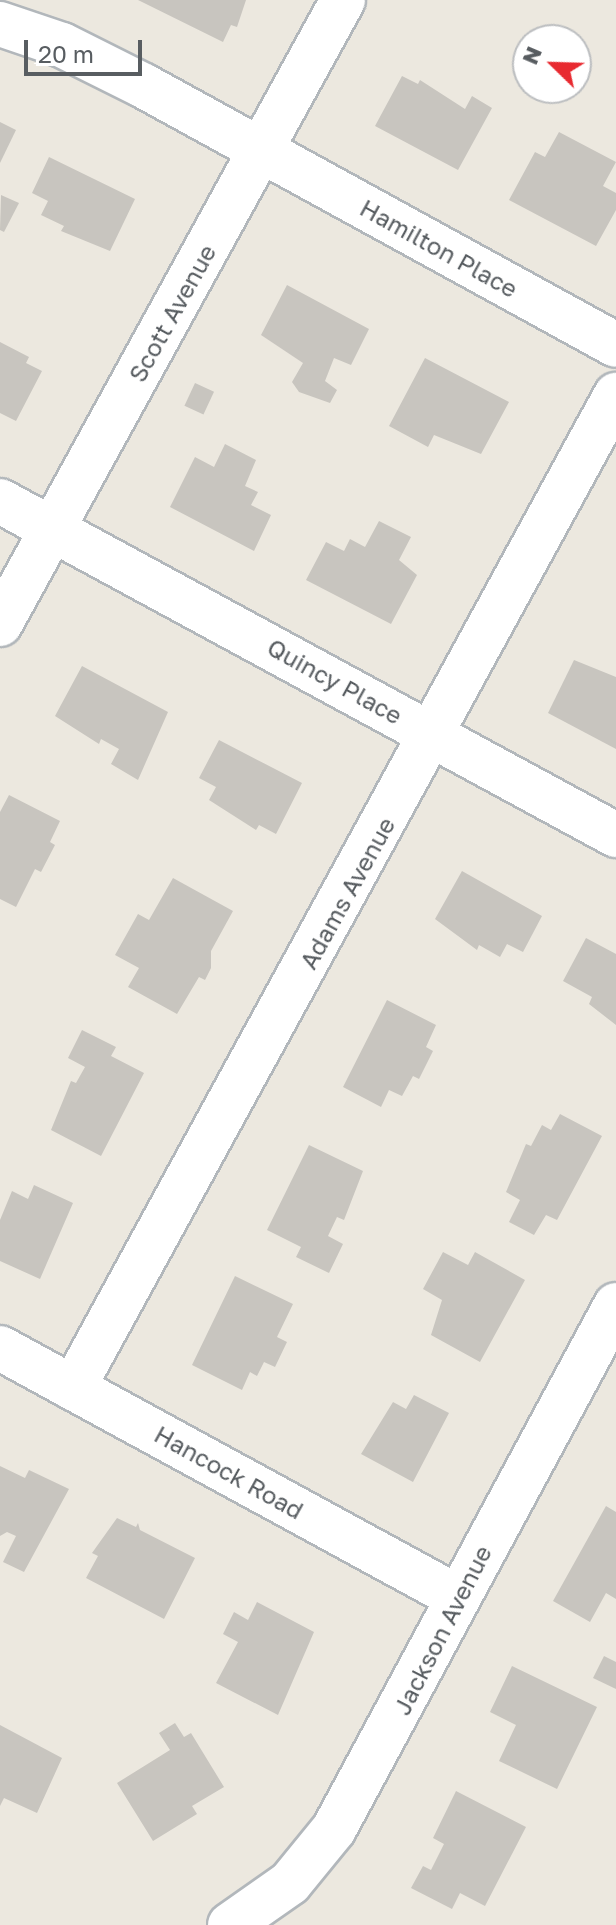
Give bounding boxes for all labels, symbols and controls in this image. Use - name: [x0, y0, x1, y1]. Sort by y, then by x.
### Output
- scale bar: [28, 24, 146, 74]
- north arrow: [512, 24, 592, 104]
- text: 20 m: [38, 39, 94, 68]
- text: N: [516, 42, 547, 68]
- street label: Hamilton Place: [355, 193, 523, 303]
- street label: Scott Avenue: [122, 239, 222, 387]
- street label: Quincy Place: [263, 632, 407, 730]
- street label: Adams Avenue: [293, 812, 401, 974]
- street label: Hancock Road: [150, 1419, 308, 1525]
- street label: Jackson Avenue: [387, 1541, 497, 1719]

